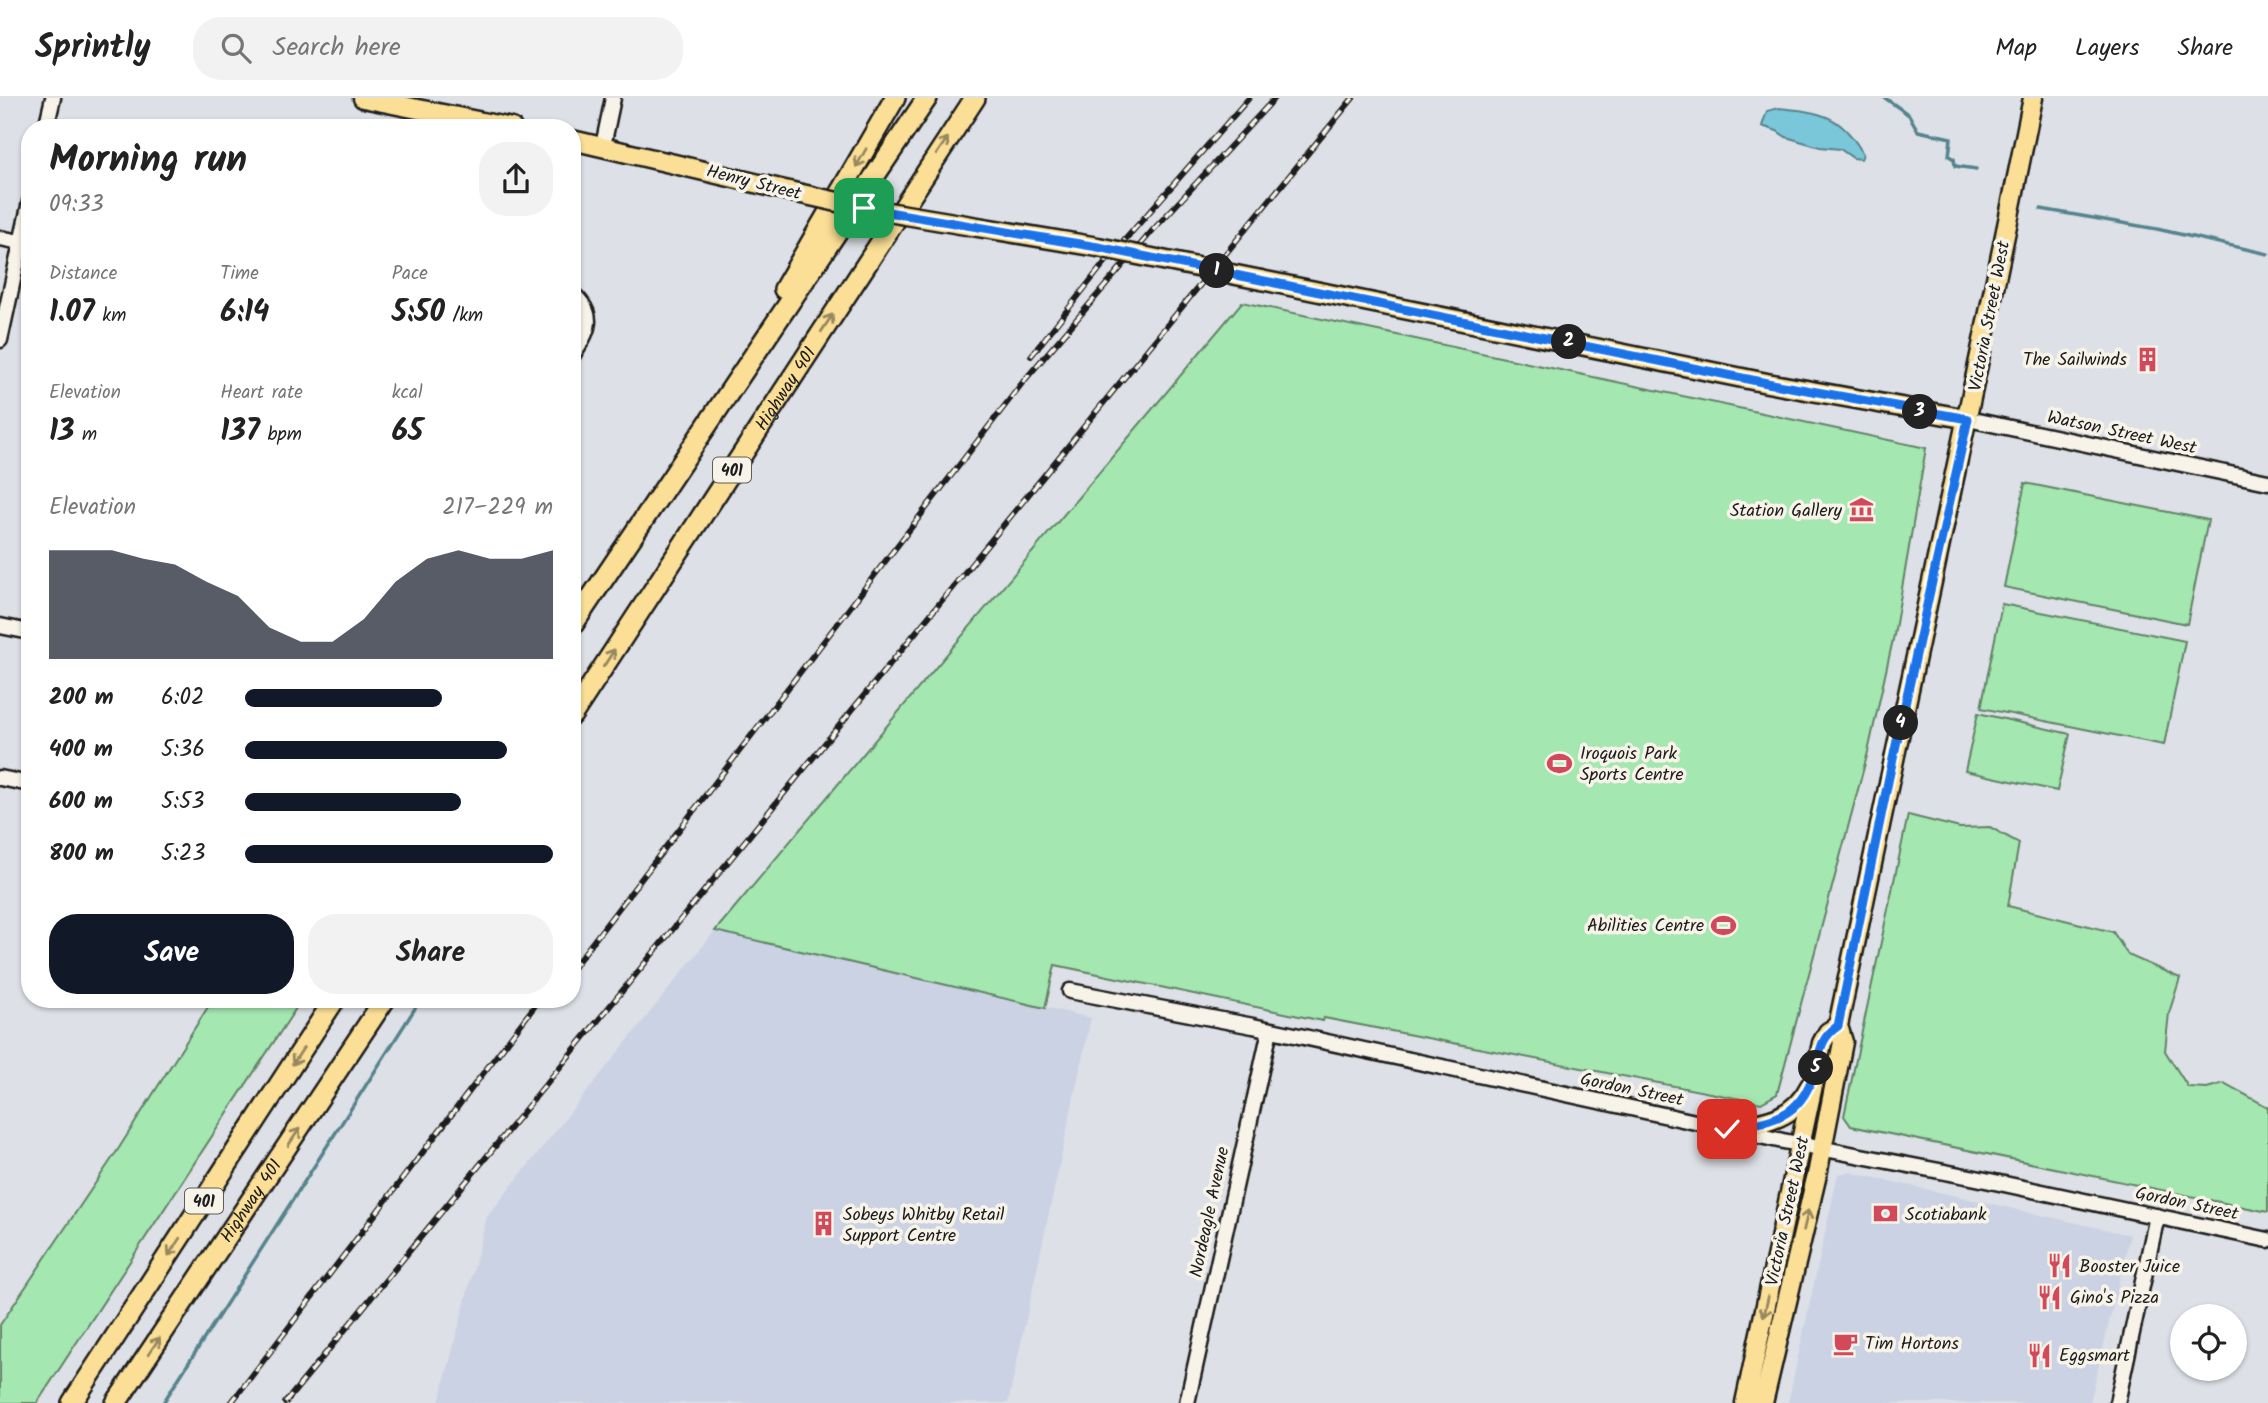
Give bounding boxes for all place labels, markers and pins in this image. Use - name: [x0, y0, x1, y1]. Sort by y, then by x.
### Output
- pin: [834, 178, 894, 238]
- pin: 1: [1200, 254, 1234, 288]
- pin: 2: [1552, 324, 1586, 360]
- building icon: The Sailwinds: [2133, 345, 2161, 373]
- place label: The Sailwinds: [2023, 346, 2127, 375]
- pin: 3: [1902, 394, 1938, 430]
- museum icon: Station Gallery: [1848, 496, 1876, 524]
- place label: Station Gallery: [1730, 497, 1843, 526]
- pin: 4: [1884, 706, 1918, 740]
- place label: Iroquois Park Sports Centre: [1580, 740, 1684, 790]
- sports icon: Iroquois Park Sports Centre: [1546, 749, 1574, 777]
- sports icon: Abilities Centre: [1710, 911, 1738, 939]
- place label: Abilities Centre: [1587, 912, 1704, 941]
- pin: 5: [1798, 1051, 1834, 1086]
- pin: [1697, 1099, 1757, 1159]
- bank icon: Scotiabank: [1871, 1200, 1899, 1228]
- place label: Sobeys Whitby Retail Support Centre: [843, 1201, 1005, 1251]
- place label: Scotiabank: [1905, 1201, 1987, 1230]
- building icon: Sobeys Whitby Retail Support Centre: [809, 1210, 837, 1238]
- restaurant icon: Booster Juice: [2045, 1252, 2073, 1280]
- place label: Booster Juice: [2079, 1253, 2180, 1282]
- restaurant icon: Gino's Pizza: [2036, 1283, 2064, 1311]
- place label: Gino's Pizza: [2070, 1284, 2159, 1313]
- cafe icon: Tim Hortons: [1831, 1329, 1859, 1357]
- place label: Tim Hortons: [1865, 1330, 1959, 1359]
- restaurant icon: Eggsmart: [2025, 1341, 2053, 1369]
- place label: Eggsmart: [2059, 1342, 2131, 1371]

